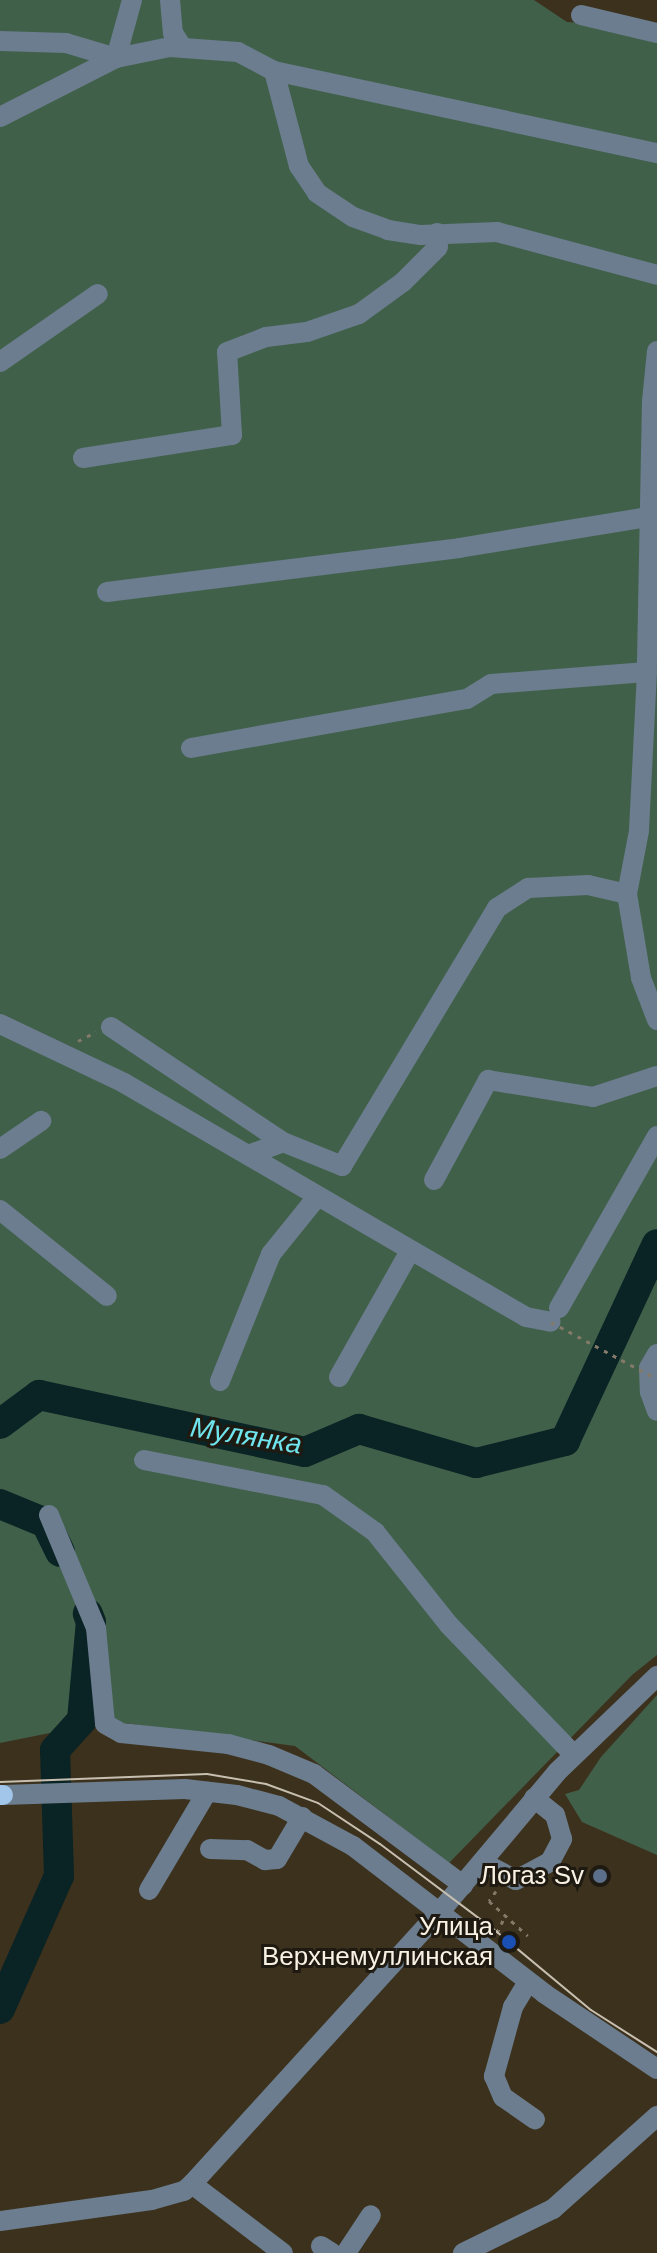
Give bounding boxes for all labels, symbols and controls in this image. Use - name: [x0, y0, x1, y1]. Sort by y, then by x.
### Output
- water label: Мулянка: [188, 1411, 304, 1461]
- place label: Логаз Sv: [480, 1860, 584, 1892]
- marker: Логаз Sv: [591, 1867, 609, 1885]
- place label: Улица Верхнемуллинская: [262, 1911, 493, 1972]
- marker: Улица Верхнемуллинская: [500, 1933, 518, 1951]

